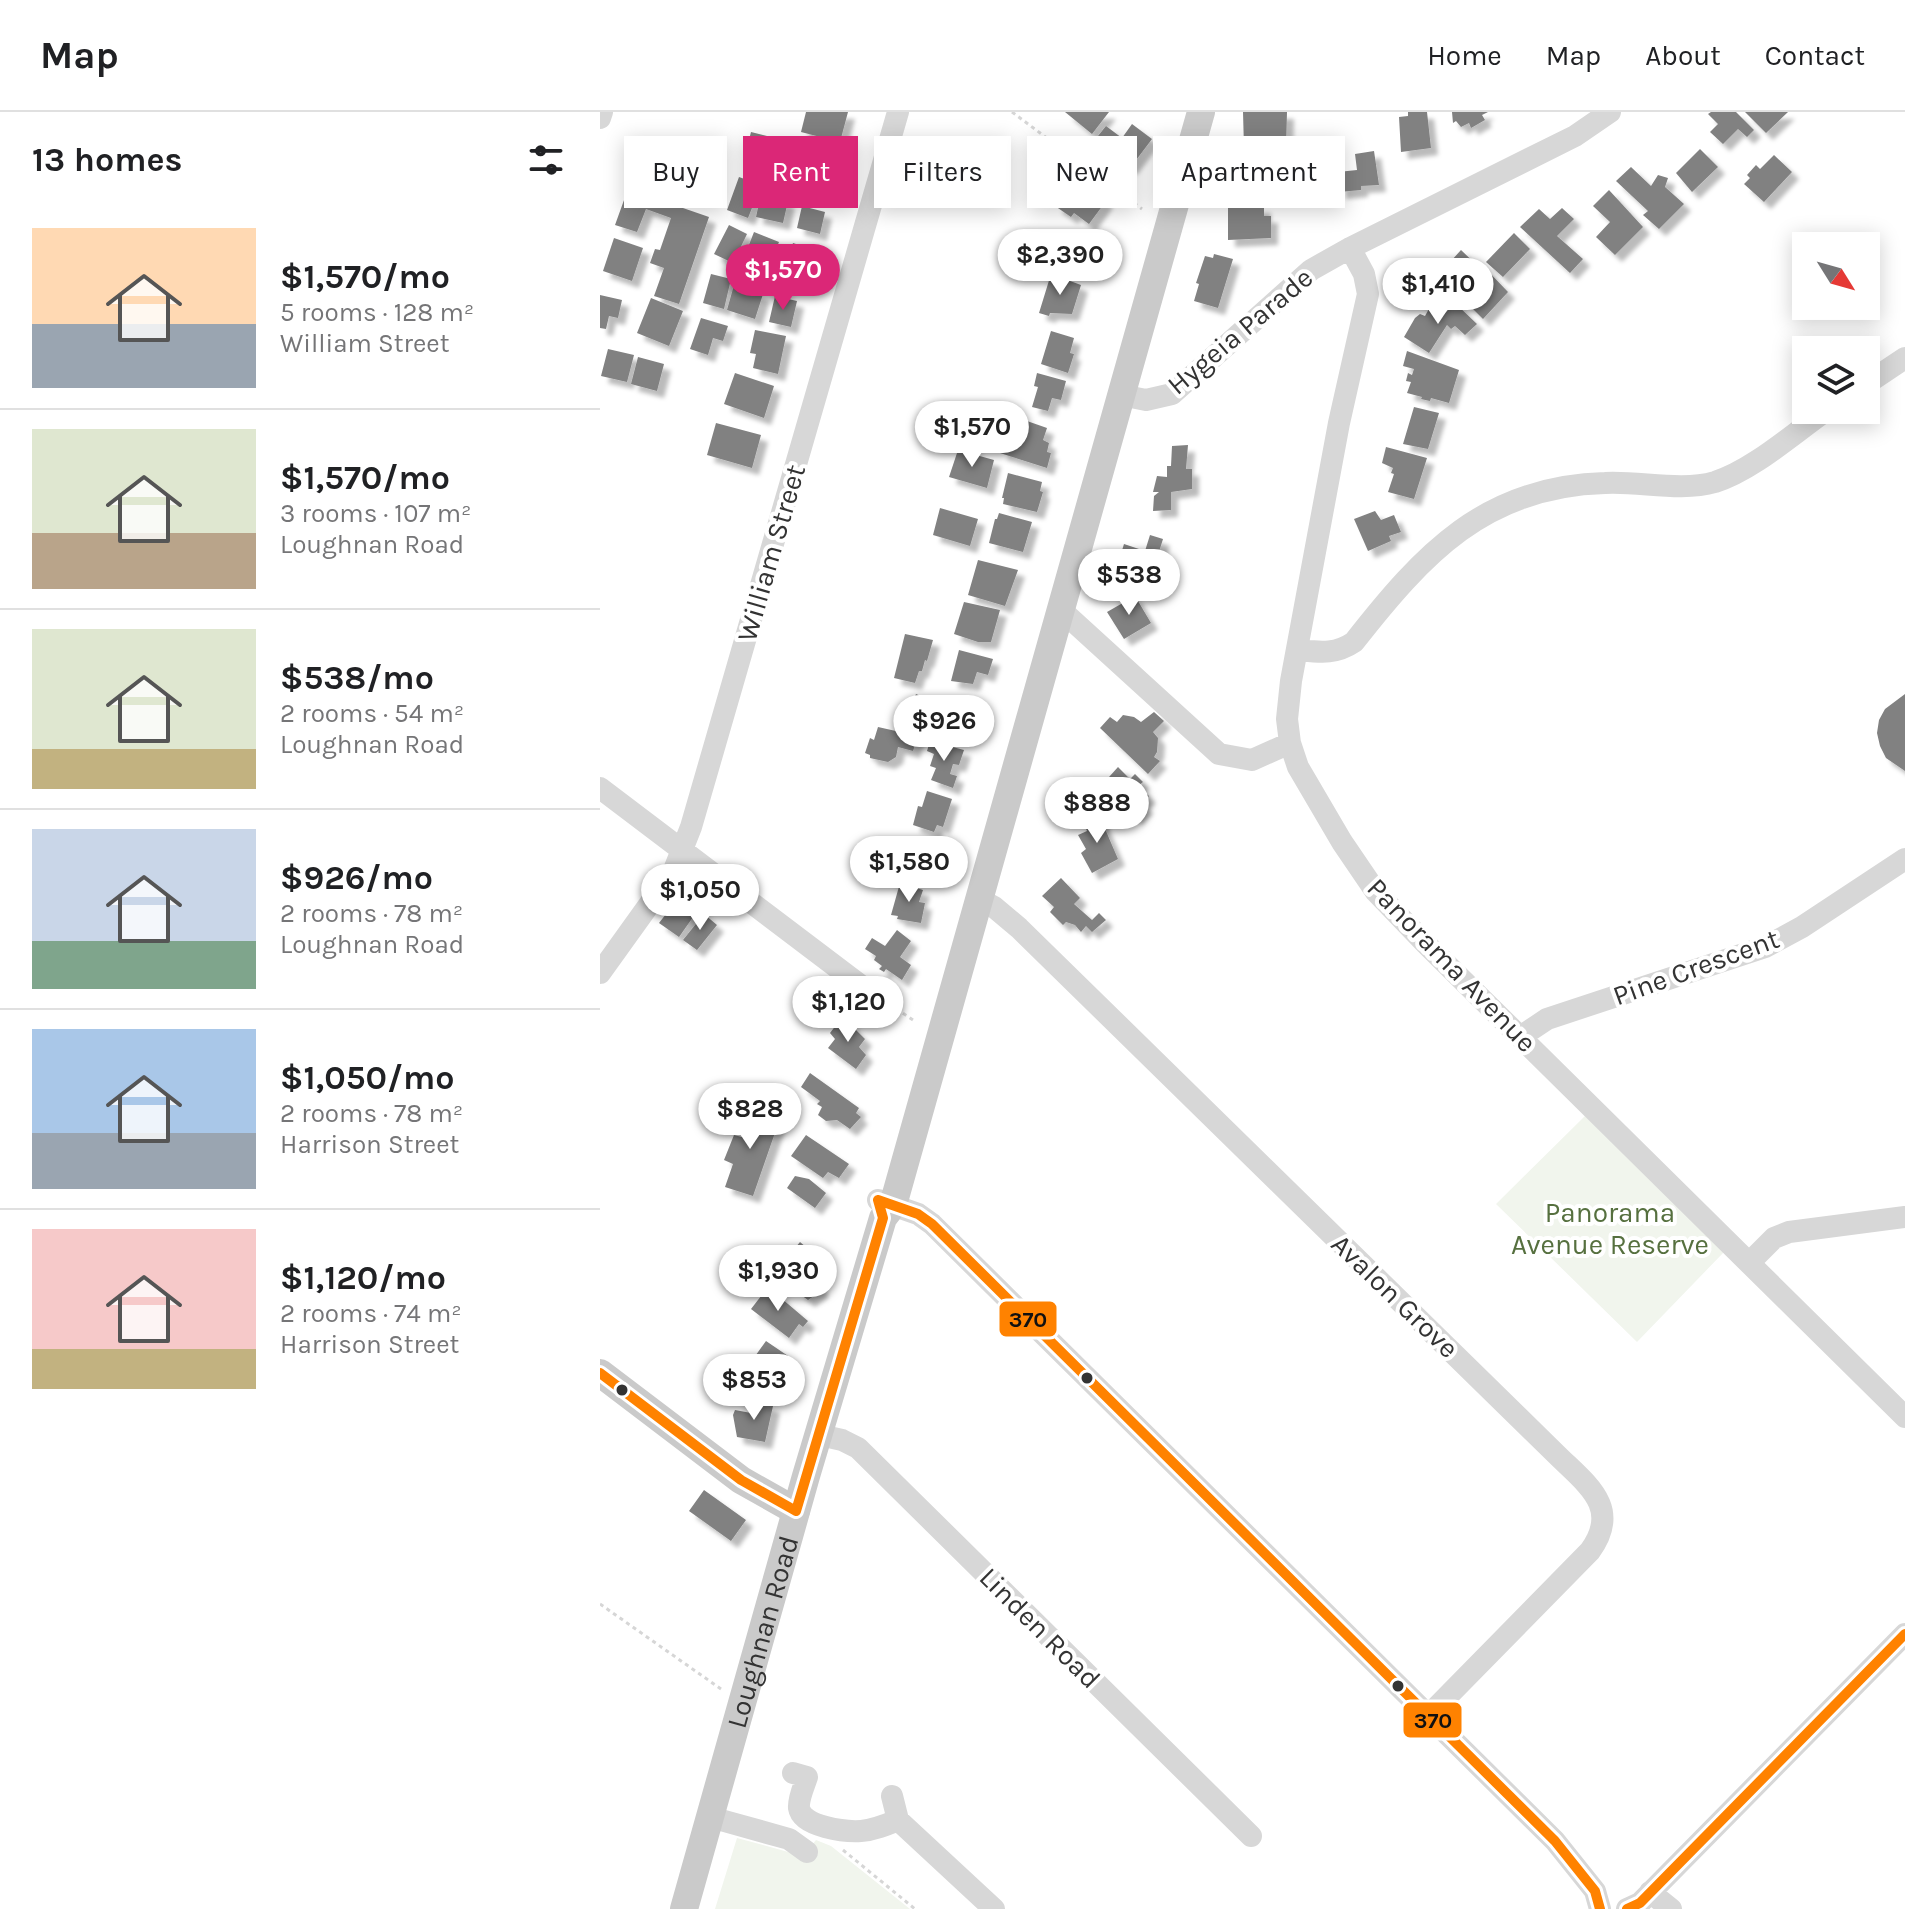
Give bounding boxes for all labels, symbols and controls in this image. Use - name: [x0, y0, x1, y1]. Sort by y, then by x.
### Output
- text: Map: [40, 33, 119, 78]
- text: Home: [1427, 39, 1502, 72]
- text: Map: [1546, 39, 1601, 72]
- text: About: [1645, 39, 1721, 72]
- text: Contact: [1765, 39, 1865, 72]
- chip: Buy: [624, 136, 727, 208]
- chip: Rent: [743, 136, 858, 208]
- chip: Filters: [874, 136, 1011, 208]
- chip: New: [1027, 136, 1137, 208]
- chip: Apartment: [1153, 136, 1345, 208]
- icon: filters: [524, 138, 568, 182]
- text: 13 homes: [32, 140, 183, 180]
- pin: $2,390: [995, 229, 1125, 297]
- north arrow: [1792, 232, 1880, 320]
- map controls: [1792, 232, 1880, 424]
- text: $2,390: [1016, 239, 1104, 270]
- pin: $1,570: [718, 244, 848, 312]
- text: $1,570: [744, 254, 822, 285]
- text: $1,570/mo: [280, 257, 450, 297]
- pin: $1,410: [1373, 258, 1503, 326]
- icon: home: [96, 260, 192, 356]
- street label: Hygeia Parade: [1161, 261, 1319, 401]
- text: $1,410: [1401, 268, 1475, 299]
- text: 5 rooms · 128 m²: [280, 297, 474, 328]
- text: William Street: [280, 328, 449, 359]
- button: layers: [1792, 336, 1880, 424]
- pin: $1,570: [907, 401, 1037, 469]
- text: $1,570: [933, 411, 1011, 442]
- text: $1,570/mo: [280, 458, 450, 498]
- icon: home: [96, 461, 192, 557]
- street label: William Street: [730, 461, 812, 645]
- text: 3 rooms · 107 m²: [280, 498, 471, 529]
- text: Loughnan Road: [280, 529, 464, 560]
- pin: $538: [1082, 549, 1176, 617]
- text: $538: [1096, 559, 1162, 590]
- text: $538/mo: [280, 658, 434, 698]
- icon: home: [96, 661, 192, 757]
- pin: $926: [897, 695, 991, 763]
- text: 2 rooms · 54 m²: [280, 698, 464, 729]
- text: $926: [911, 705, 977, 736]
- text: Loughnan Road: [280, 729, 464, 760]
- pin: $888: [1050, 777, 1144, 845]
- text: $888: [1063, 787, 1131, 818]
- pin: $1,580: [844, 836, 974, 904]
- text: $1,580: [868, 846, 950, 877]
- text: $926/mo: [280, 858, 433, 898]
- icon: home: [96, 861, 192, 957]
- pin: $1,050: [635, 864, 765, 932]
- street label: Panorama Avenue: [1361, 871, 1543, 1059]
- text: $1,050: [659, 874, 741, 905]
- text: 2 rooms · 78 m²: [280, 898, 463, 929]
- street label: Pine Crescent: [1608, 922, 1784, 1012]
- text: Loughnan Road: [280, 929, 464, 960]
- pin: $1,120: [783, 976, 913, 1044]
- text: $1,120: [810, 986, 886, 1017]
- text: $1,050/mo: [280, 1058, 455, 1098]
- icon: home: [96, 1061, 192, 1157]
- pin: $828: [703, 1083, 797, 1151]
- text: $828: [716, 1093, 784, 1124]
- text: 2 rooms · 78 m²: [280, 1098, 463, 1129]
- text: Harrison Street: [280, 1129, 459, 1160]
- park label: Panorama Avenue Reserve: [1511, 1196, 1709, 1261]
- street label: Avalon Grove: [1325, 1227, 1465, 1365]
- pin: $1,930: [713, 1245, 843, 1313]
- text: $1,930: [737, 1255, 819, 1286]
- text: $1,120/mo: [280, 1258, 446, 1298]
- icon: home: [96, 1261, 192, 1357]
- text: 2 rooms · 74 m²: [280, 1298, 462, 1329]
- line badge: 370: [998, 1300, 1058, 1338]
- text: 370: [1009, 1307, 1047, 1333]
- text: Harrison Street: [280, 1329, 459, 1360]
- pin: $853: [707, 1354, 801, 1422]
- text: $853: [721, 1364, 787, 1395]
- unlabelled marker: [1079, 1370, 1095, 1386]
- unlabelled marker: [614, 1382, 630, 1398]
- street label: Loughnan Road: [719, 1532, 805, 1732]
- street label: Linden Road: [973, 1561, 1107, 1695]
- unlabelled marker: [1390, 1678, 1406, 1694]
- line badge: 370: [1402, 1701, 1463, 1739]
- text: 370: [1414, 1708, 1452, 1734]

